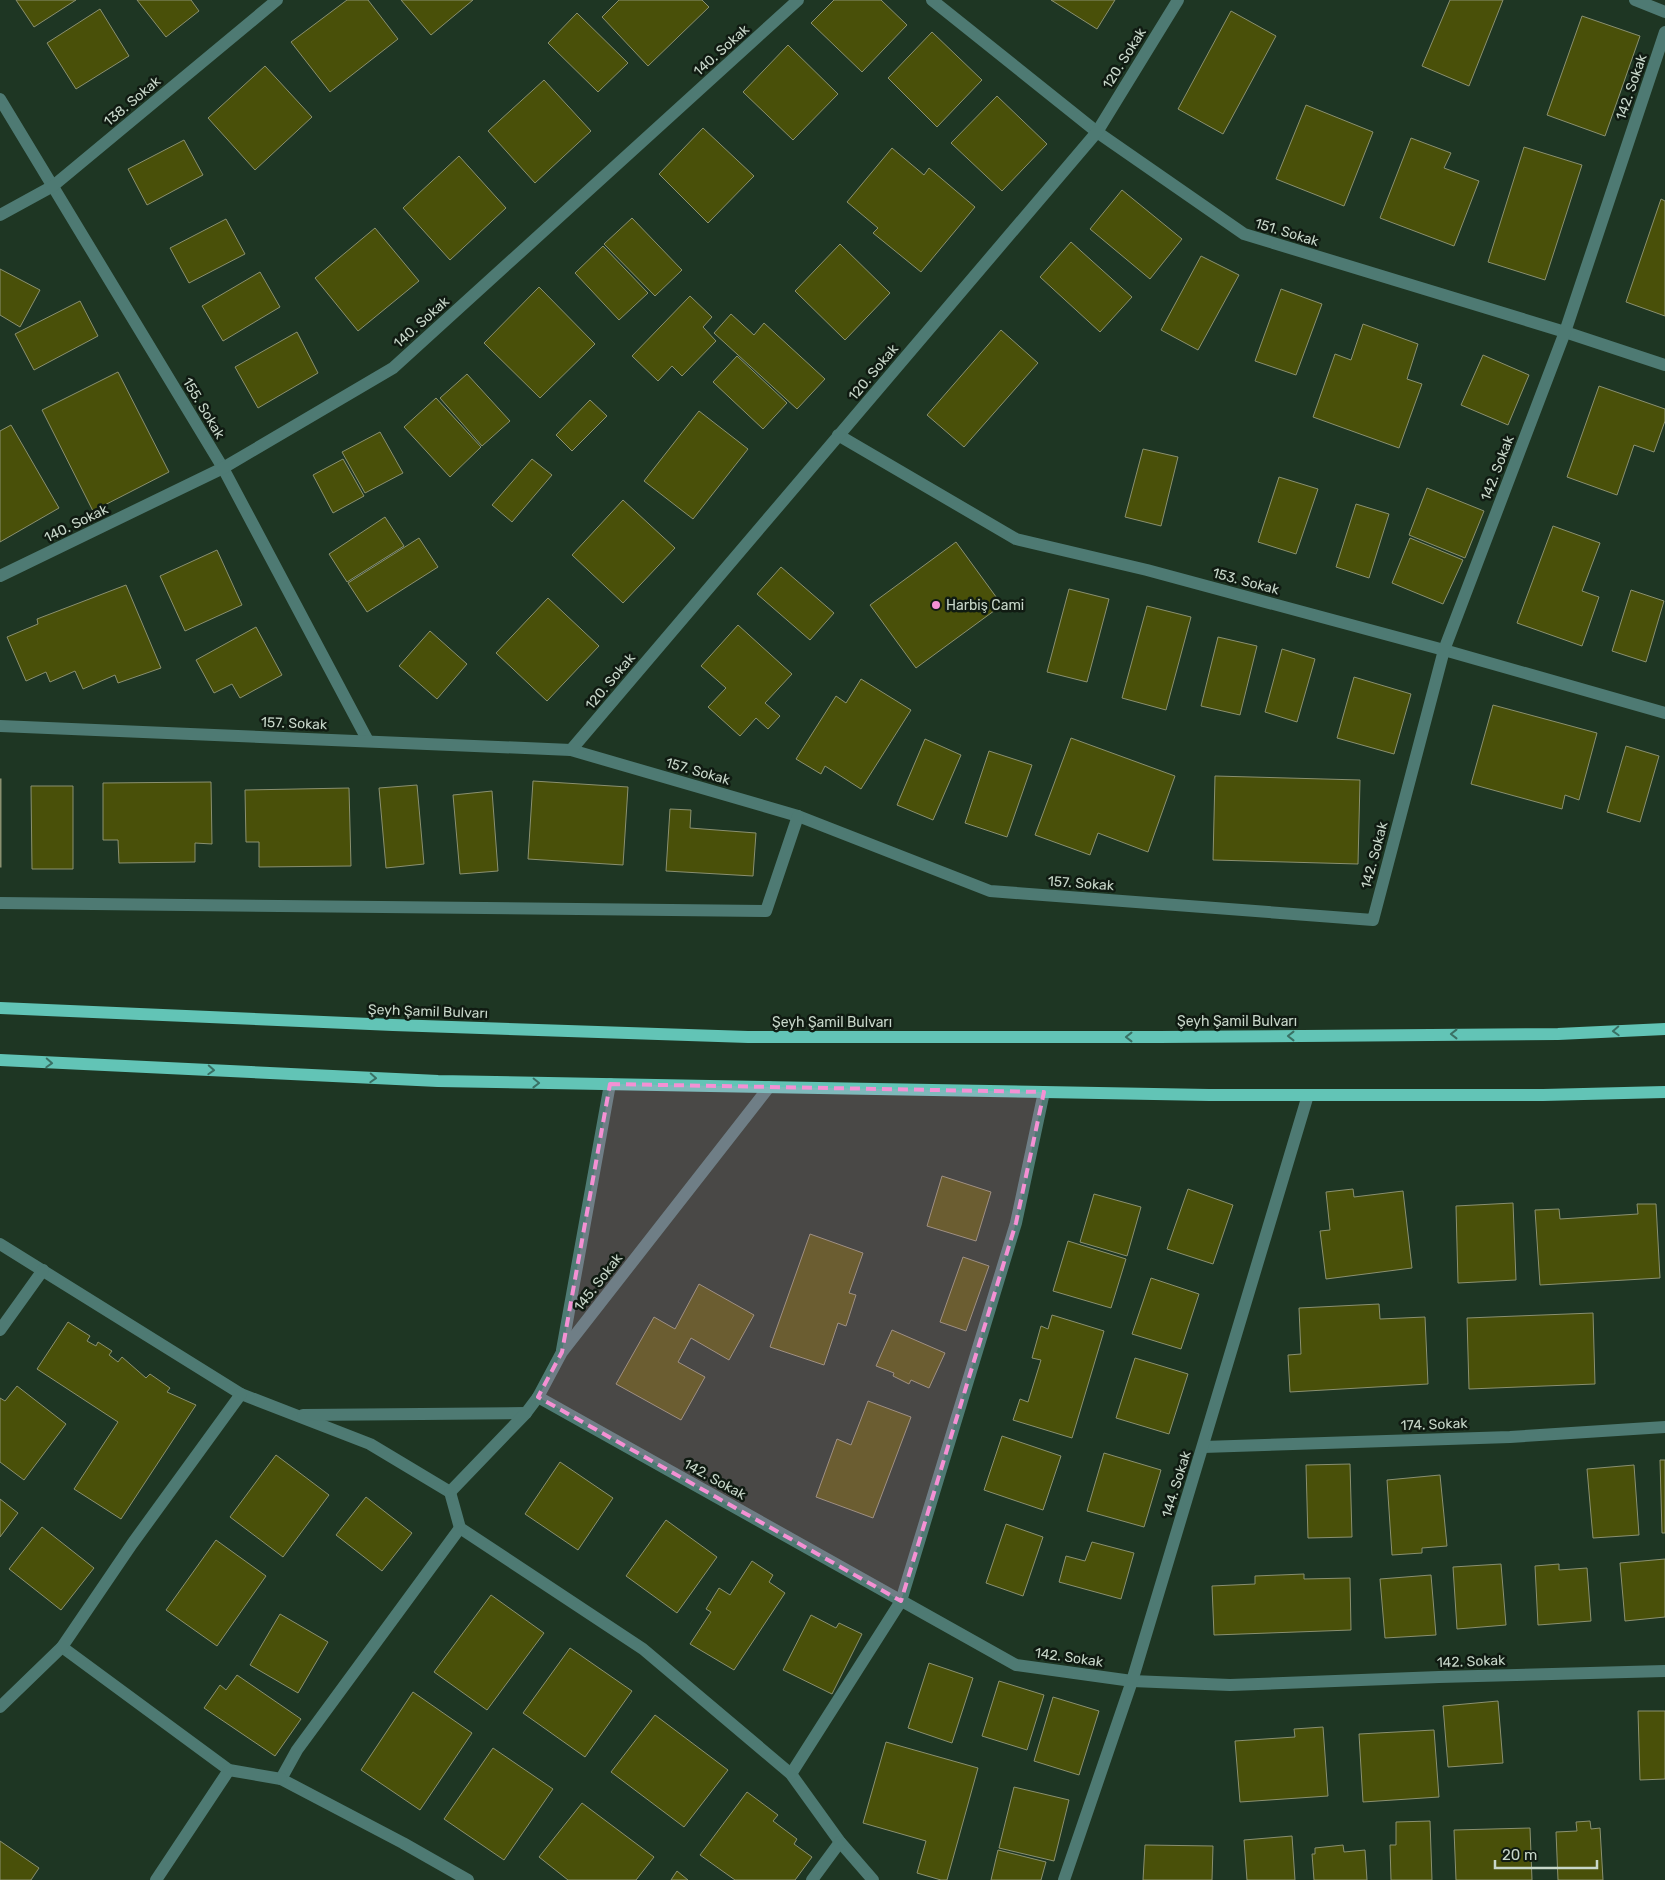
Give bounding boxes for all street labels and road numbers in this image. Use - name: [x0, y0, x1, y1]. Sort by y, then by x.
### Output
- street label: 140. Sokak: [690, 20, 753, 80]
- street label: 120. Sokak: [1099, 24, 1150, 92]
- street label: 142. Sokak: [1612, 51, 1651, 122]
- street label: 138. Sokak: [100, 72, 165, 130]
- street label: 151. Sokak: [1253, 215, 1322, 250]
- street label: 140. Sokak: [390, 292, 453, 352]
- street label: 120. Sokak: [845, 340, 902, 404]
- street label: 155. Sokak: [179, 375, 229, 443]
- street label: 142. Sokak: [1477, 432, 1518, 503]
- street label: 140. Sokak: [41, 500, 112, 546]
- street label: 153. Sokak: [1211, 564, 1282, 599]
- street label: 120. Sokak: [582, 649, 639, 713]
- street label: 157. Sokak: [261, 714, 328, 733]
- street label: 157. Sokak: [664, 754, 733, 789]
- street label: 142. Sokak: [1357, 819, 1392, 890]
- street label: 157. Sokak: [1047, 873, 1115, 894]
- street label: Şeyh Şamil Bulvarı: [368, 1001, 488, 1022]
- street label: Şeyh Şamil Bulvarı: [1177, 1013, 1297, 1030]
- street label: Şeyh Şamil Bulvarı: [772, 1014, 892, 1031]
- street label: 145. Sokak: [571, 1249, 627, 1315]
- street label: 174. Sokak: [1400, 1415, 1469, 1434]
- street label: 144. Sokak: [1158, 1448, 1195, 1520]
- street label: 142. Sokak: [681, 1455, 750, 1504]
- street label: 142. Sokak: [1034, 1644, 1105, 1671]
- street label: 142. Sokak: [1436, 1652, 1506, 1671]

